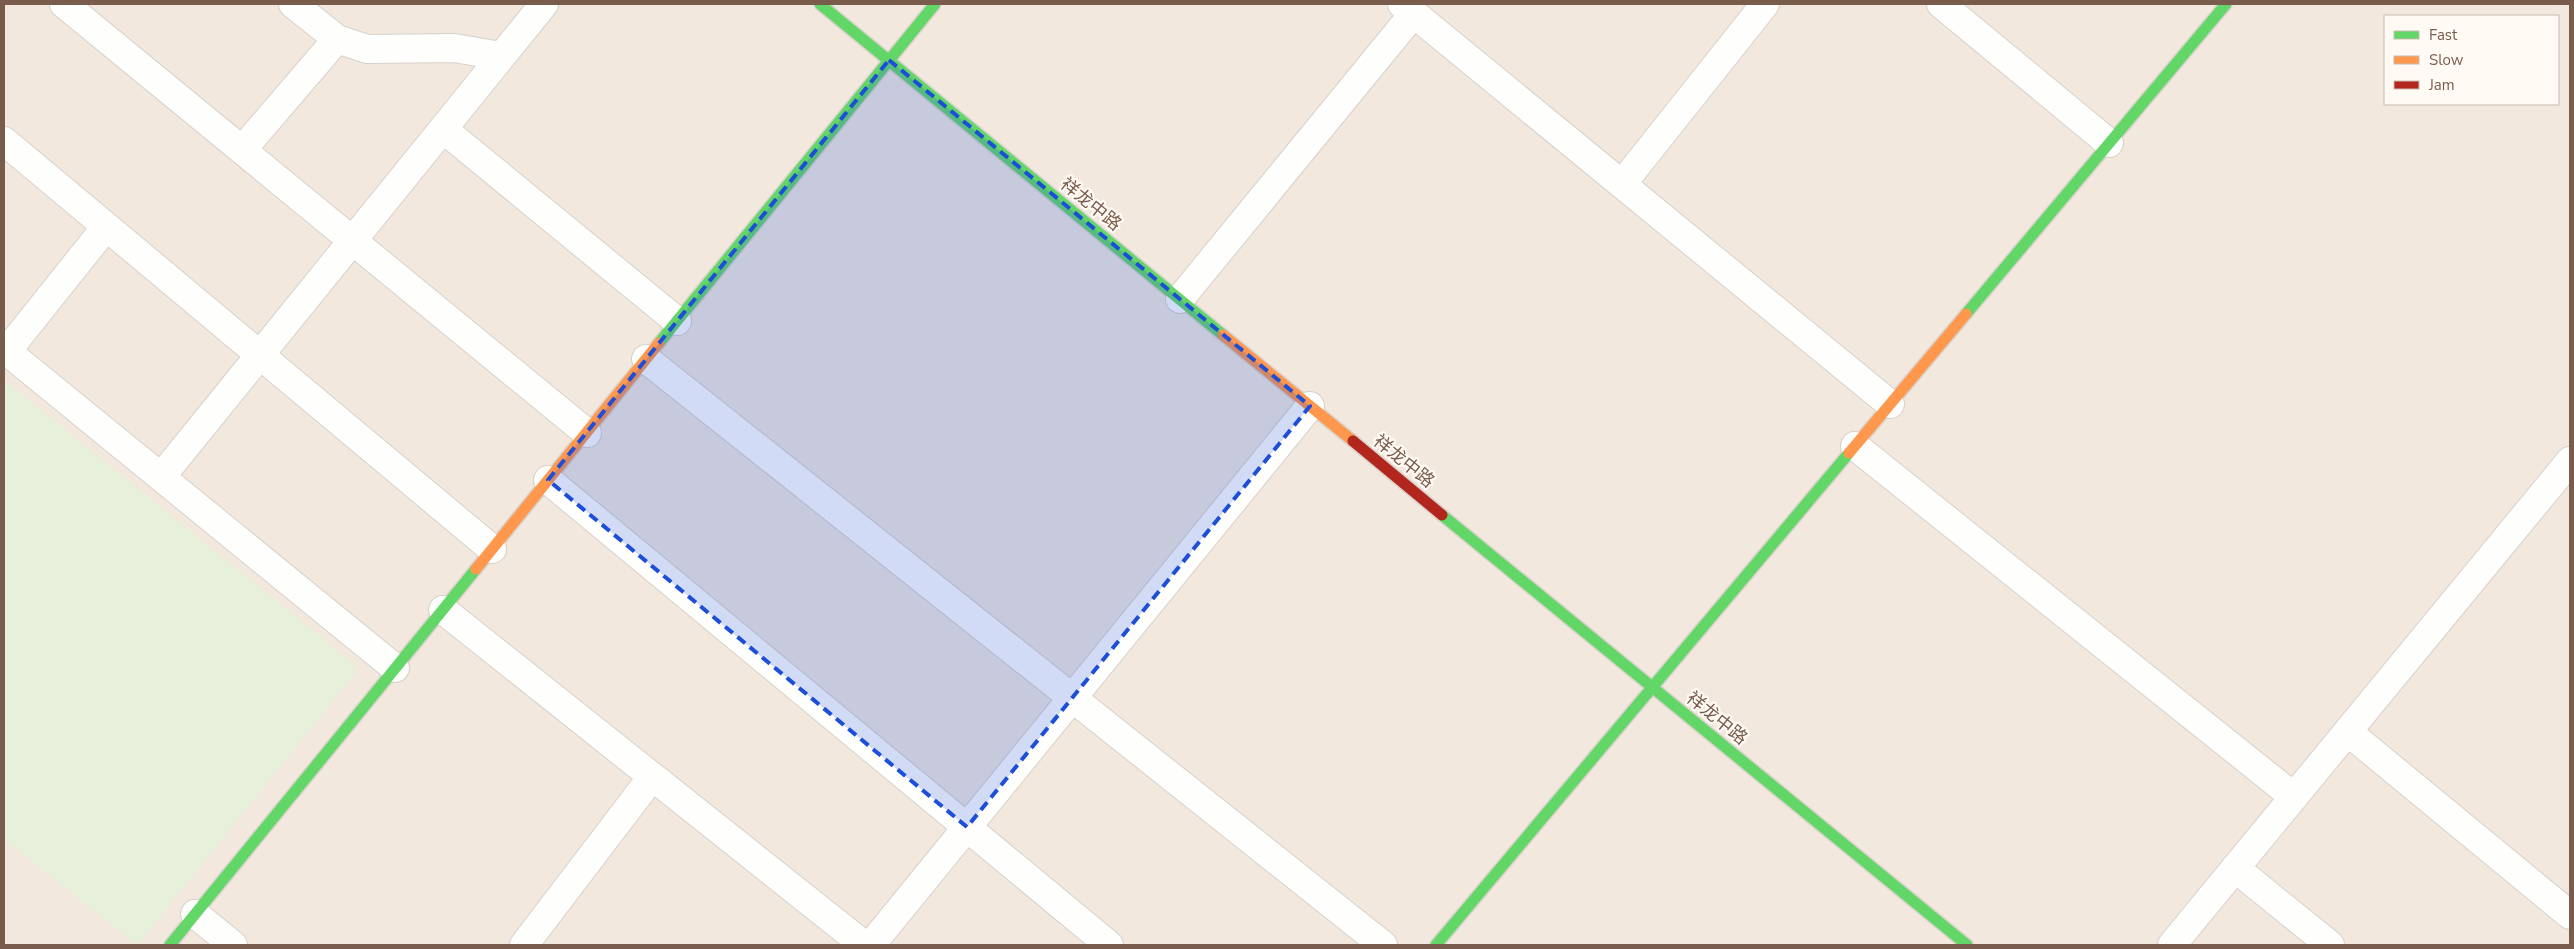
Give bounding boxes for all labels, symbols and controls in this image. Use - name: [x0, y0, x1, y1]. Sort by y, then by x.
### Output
- legend: [2384, 15, 2559, 105]
- text: Fast: [2429, 25, 2458, 45]
- text: Slow: [2429, 50, 2464, 70]
- text: Jam: [2428, 75, 2455, 95]
- street label: 祥龙中路: [1055, 172, 1127, 236]
- street label: 祥龙中路: [1368, 429, 1440, 493]
- street label: 祥龙中路: [1681, 686, 1753, 750]

